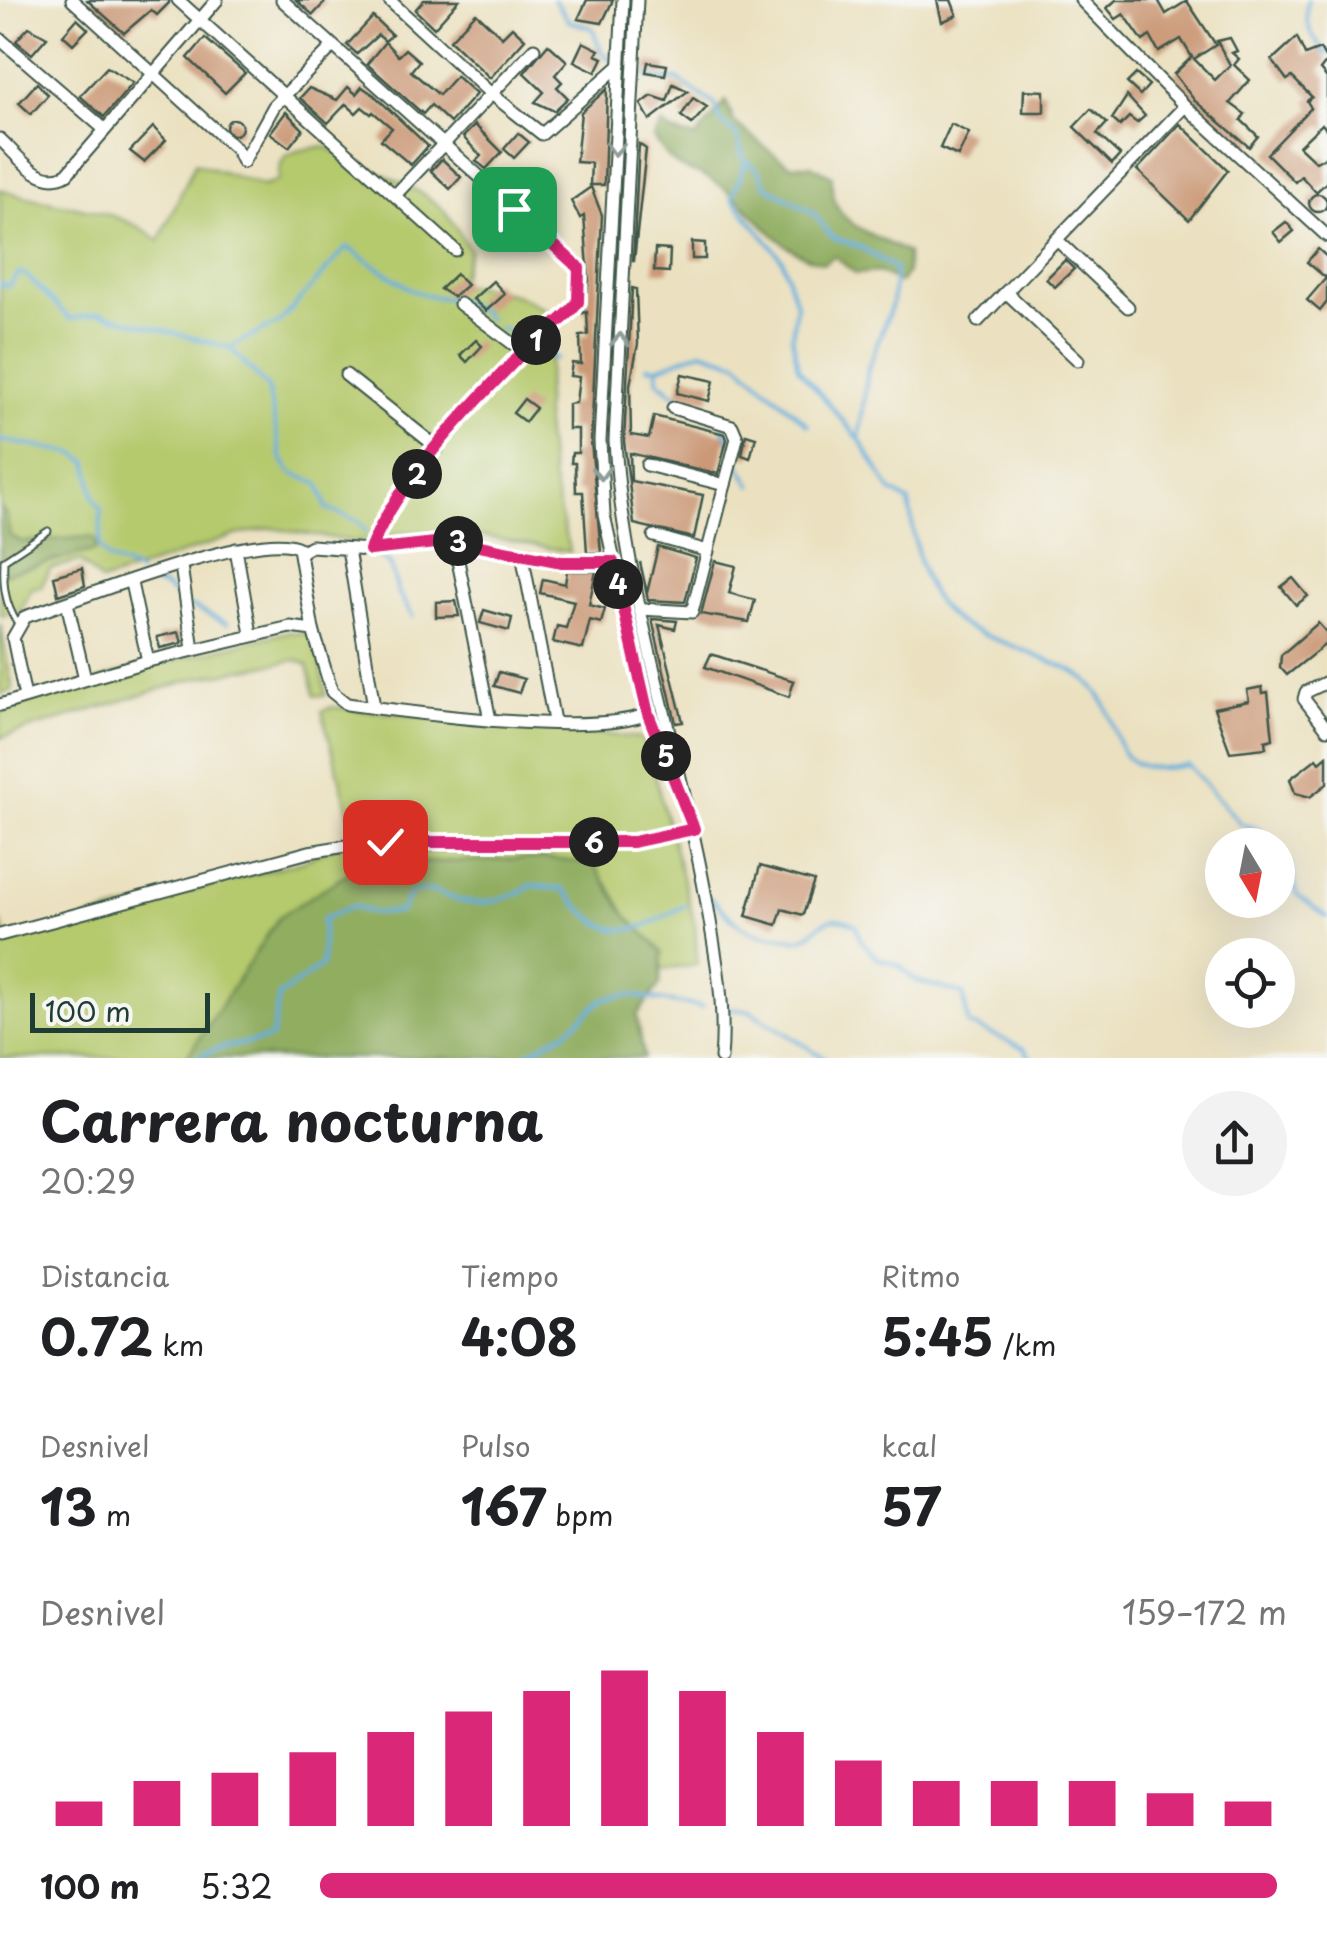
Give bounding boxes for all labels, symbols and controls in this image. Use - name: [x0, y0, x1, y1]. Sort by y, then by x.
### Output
- one-way arrow: [605, 141, 626, 157]
- pin: [472, 167, 557, 252]
- icon: arrive: [487, 182, 542, 237]
- pin: 1: [511, 315, 561, 365]
- text: 1: [529, 318, 543, 361]
- one-way arrow: [609, 331, 630, 347]
- pin: 2: [392, 449, 442, 499]
- text: 2: [407, 452, 427, 495]
- one-way arrow: [590, 466, 612, 482]
- pin: 3: [433, 516, 483, 566]
- text: 3: [449, 519, 467, 562]
- pin: 4: [593, 559, 643, 609]
- text: 4: [608, 562, 628, 605]
- pin: 5: [641, 731, 691, 781]
- text: 5: [657, 734, 675, 777]
- pin: [343, 800, 428, 885]
- icon: check: [358, 815, 413, 870]
- pin: 6: [569, 817, 619, 867]
- text: 6: [584, 820, 604, 863]
- north arrow: [1205, 828, 1295, 918]
- map controls: [1205, 828, 1295, 1028]
- button: locate: [1205, 938, 1295, 1028]
- scale bar: [30, 988, 210, 1032]
- text: 100 m: [45, 989, 131, 1032]
- text: Carrera nocturna: [40, 1078, 543, 1161]
- button: share: [1182, 1091, 1287, 1196]
- text: 20:29: [40, 1157, 136, 1205]
- text: Distancia: [40, 1254, 169, 1297]
- text: Tiempo: [461, 1254, 559, 1297]
- text: Ritmo: [881, 1254, 960, 1297]
- text: 0.72: [40, 1297, 153, 1373]
- text: 4:08: [461, 1297, 578, 1373]
- text: 5:45: [881, 1297, 994, 1373]
- text: km: [153, 1323, 204, 1366]
- text: /km: [994, 1323, 1056, 1366]
- text: Desnivel: [40, 1424, 149, 1467]
- text: Pulso: [461, 1424, 531, 1467]
- text: kcal: [881, 1424, 937, 1467]
- text: 13: [40, 1467, 97, 1543]
- text: 167: [461, 1467, 546, 1543]
- text: 57: [881, 1467, 941, 1543]
- text: m: [97, 1493, 131, 1536]
- text: bpm: [546, 1493, 614, 1536]
- text: Desnivel: [40, 1588, 165, 1636]
- text: 159–172 m: [1122, 1588, 1287, 1636]
- text: 100 m: [40, 1862, 140, 1910]
- text: 5:32: [200, 1862, 273, 1910]

